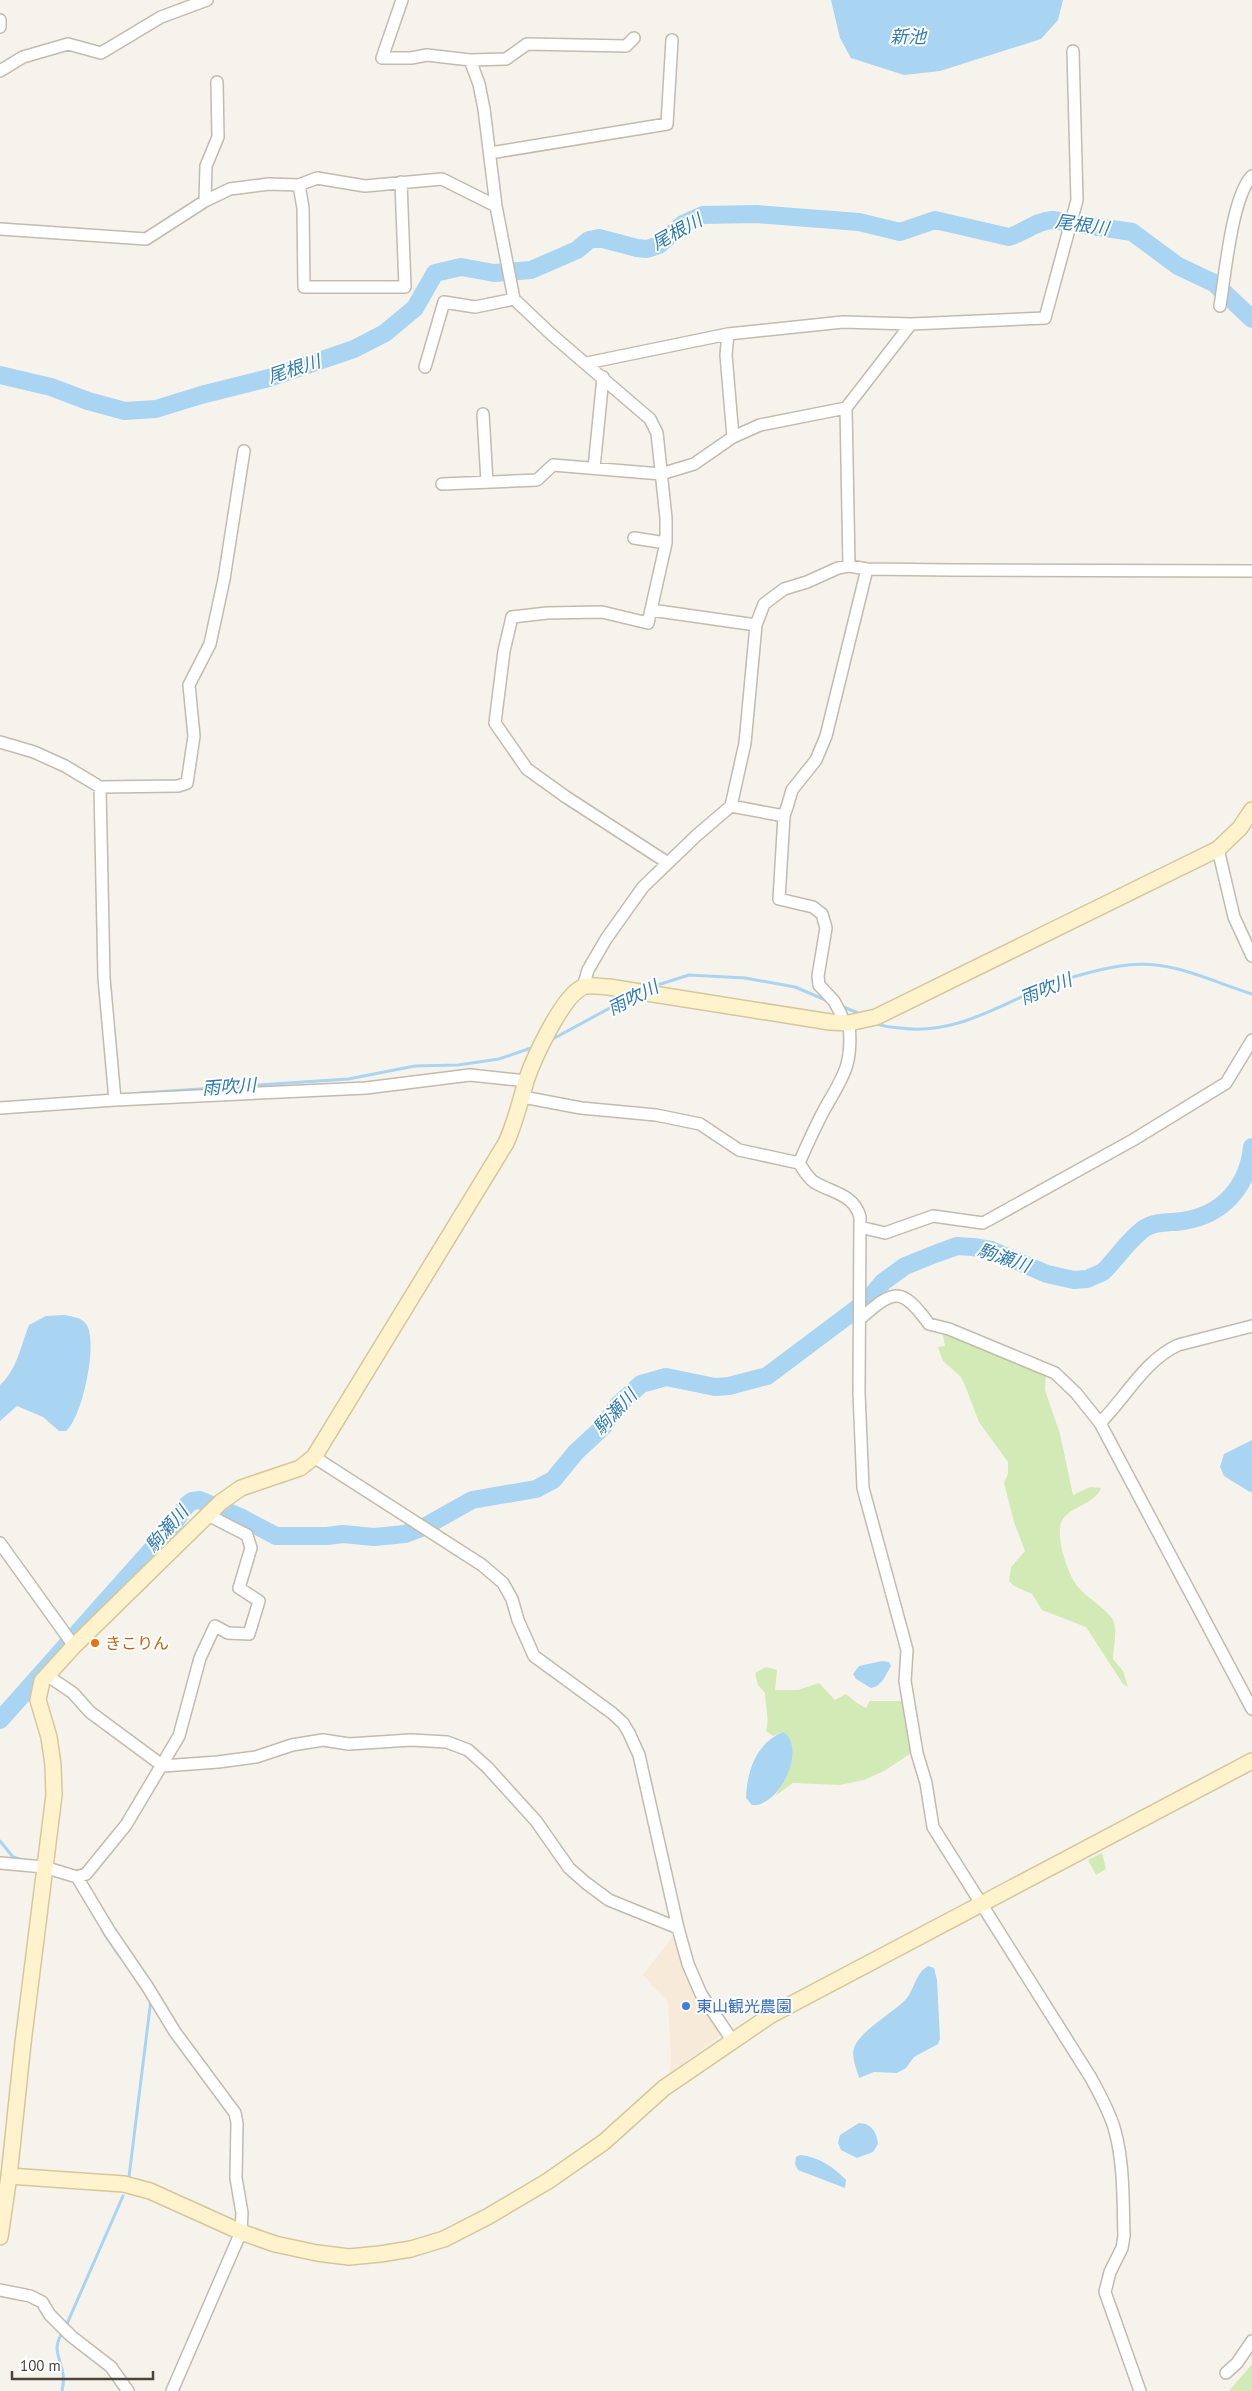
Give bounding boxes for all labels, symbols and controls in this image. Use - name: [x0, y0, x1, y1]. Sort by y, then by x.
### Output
- water label: 新池: [890, 25, 928, 48]
- water label: 尾根川: [648, 207, 708, 255]
- water label: 尾根川: [1054, 209, 1112, 240]
- water label: 尾根川: [265, 349, 325, 388]
- water label: 雨吹川: [1016, 967, 1077, 1009]
- water label: 雨吹川: [603, 974, 664, 1020]
- water label: 雨吹川: [201, 1073, 259, 1100]
- water label: 駒瀬川: [975, 1238, 1035, 1278]
- water label: 駒瀬川: [588, 1383, 643, 1439]
- water label: 駒瀬川: [140, 1499, 194, 1557]
- place label: きこりん: [105, 1633, 169, 1653]
- marker: きこりん: [89, 1637, 101, 1649]
- place label: 東山観光農園: [696, 1996, 792, 2016]
- marker: 東山観光農園: [680, 2000, 692, 2012]
- scale bar: [12, 2348, 154, 2380]
- text: 100 m: [20, 2356, 61, 2375]

